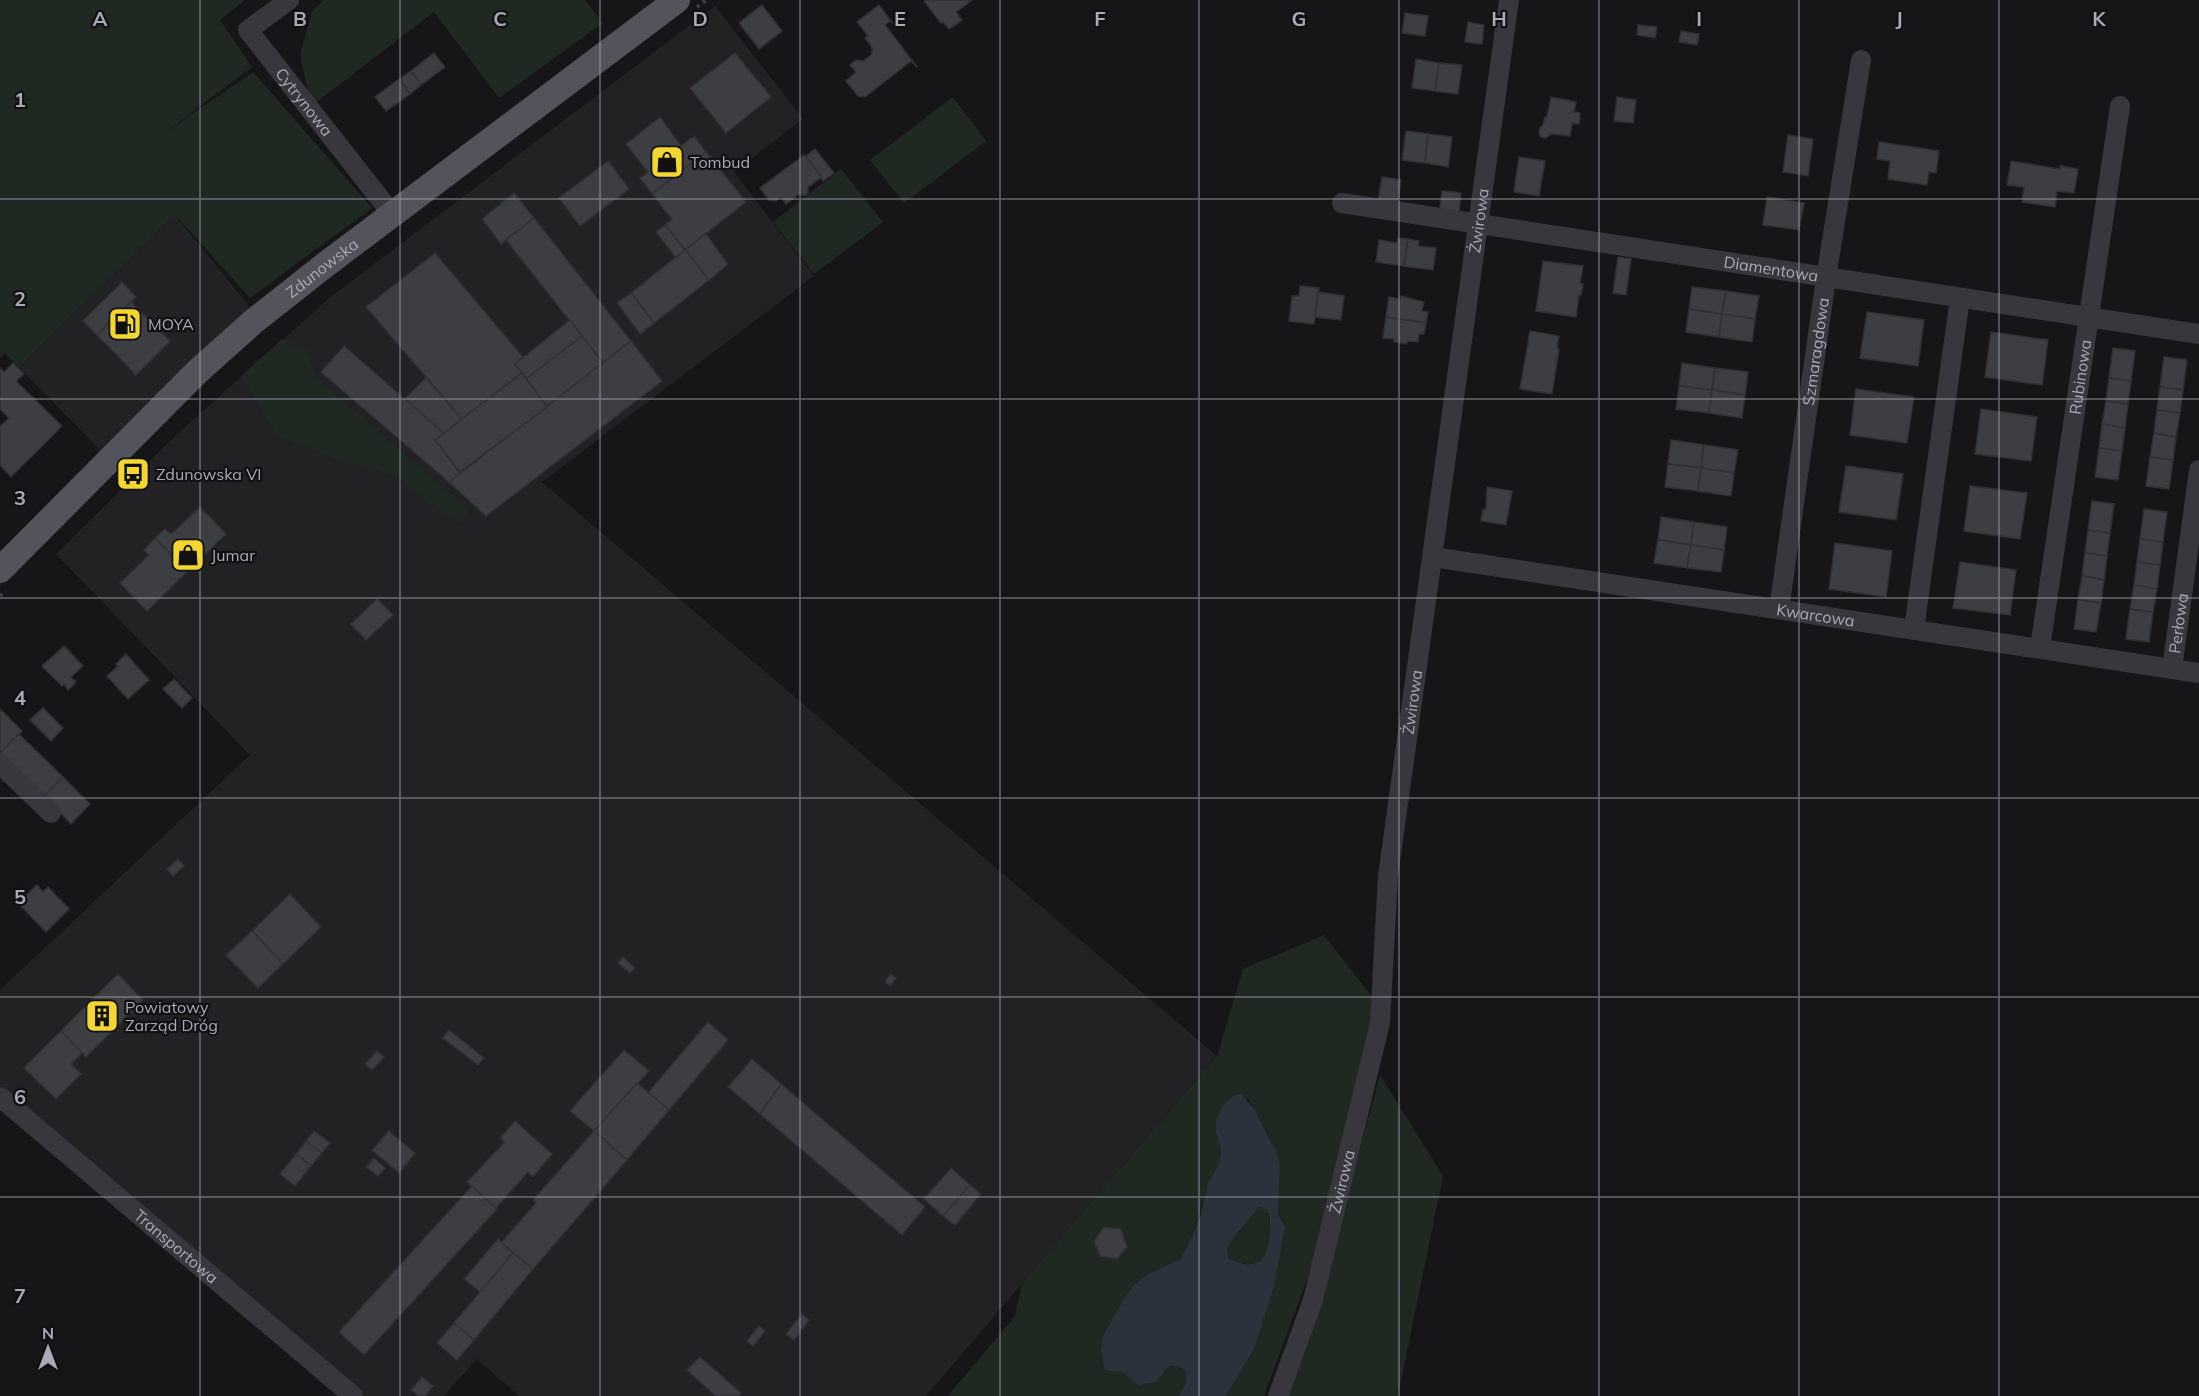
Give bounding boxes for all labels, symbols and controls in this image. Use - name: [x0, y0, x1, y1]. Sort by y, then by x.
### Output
- text: A: [93, 6, 108, 31]
- text: B: [293, 6, 307, 31]
- text: C: [493, 6, 507, 31]
- text: D: [692, 6, 708, 31]
- text: E: [894, 6, 906, 31]
- text: F: [1094, 6, 1106, 31]
- text: G: [1292, 6, 1306, 31]
- text: H: [1491, 6, 1507, 31]
- text: I: [1696, 6, 1702, 31]
- text: J: [1895, 6, 1903, 31]
- text: K: [2092, 6, 2106, 31]
- street label: Cytrynowa: [271, 64, 337, 140]
- text: 1: [14, 87, 26, 112]
- shop icon: Tombud: [649, 144, 685, 180]
- place label: Tombud: [690, 152, 750, 172]
- street label: Żwirowa: [1464, 187, 1493, 254]
- street label: Zdunowska: [282, 234, 362, 302]
- street label: Diamentowa: [1722, 251, 1820, 286]
- text: 2: [14, 286, 26, 311]
- street label: Szmaragdowa: [1798, 296, 1833, 407]
- fuel station icon: MOYA: [107, 306, 143, 342]
- place label: MOYA: [148, 314, 194, 334]
- street label: Rubinowa: [2065, 338, 2095, 416]
- bus stop icon: Zdunowska VI: [115, 456, 151, 492]
- place label: Zdunowska VI: [156, 464, 261, 484]
- text: 3: [14, 485, 26, 510]
- shop icon: Jumar: [170, 537, 206, 573]
- place label: Jumar: [211, 545, 255, 565]
- street label: Perłowa: [2164, 592, 2192, 655]
- street label: Kwarcowa: [1775, 599, 1856, 631]
- street label: Żwirowa: [1398, 669, 1426, 736]
- text: 4: [14, 685, 26, 710]
- text: 5: [14, 884, 26, 909]
- place label: Powiatowy Zarząd Dróg: [125, 997, 218, 1035]
- building icon: Powiatowy Zarząd Dróg: [84, 998, 120, 1034]
- text: 6: [14, 1084, 26, 1109]
- street label: Żwirowa: [1324, 1148, 1359, 1216]
- street label: Transportowa: [130, 1205, 222, 1288]
- text: 7: [14, 1283, 26, 1308]
- north arrow: [18, 1318, 78, 1378]
- text: N: [42, 1323, 54, 1343]

